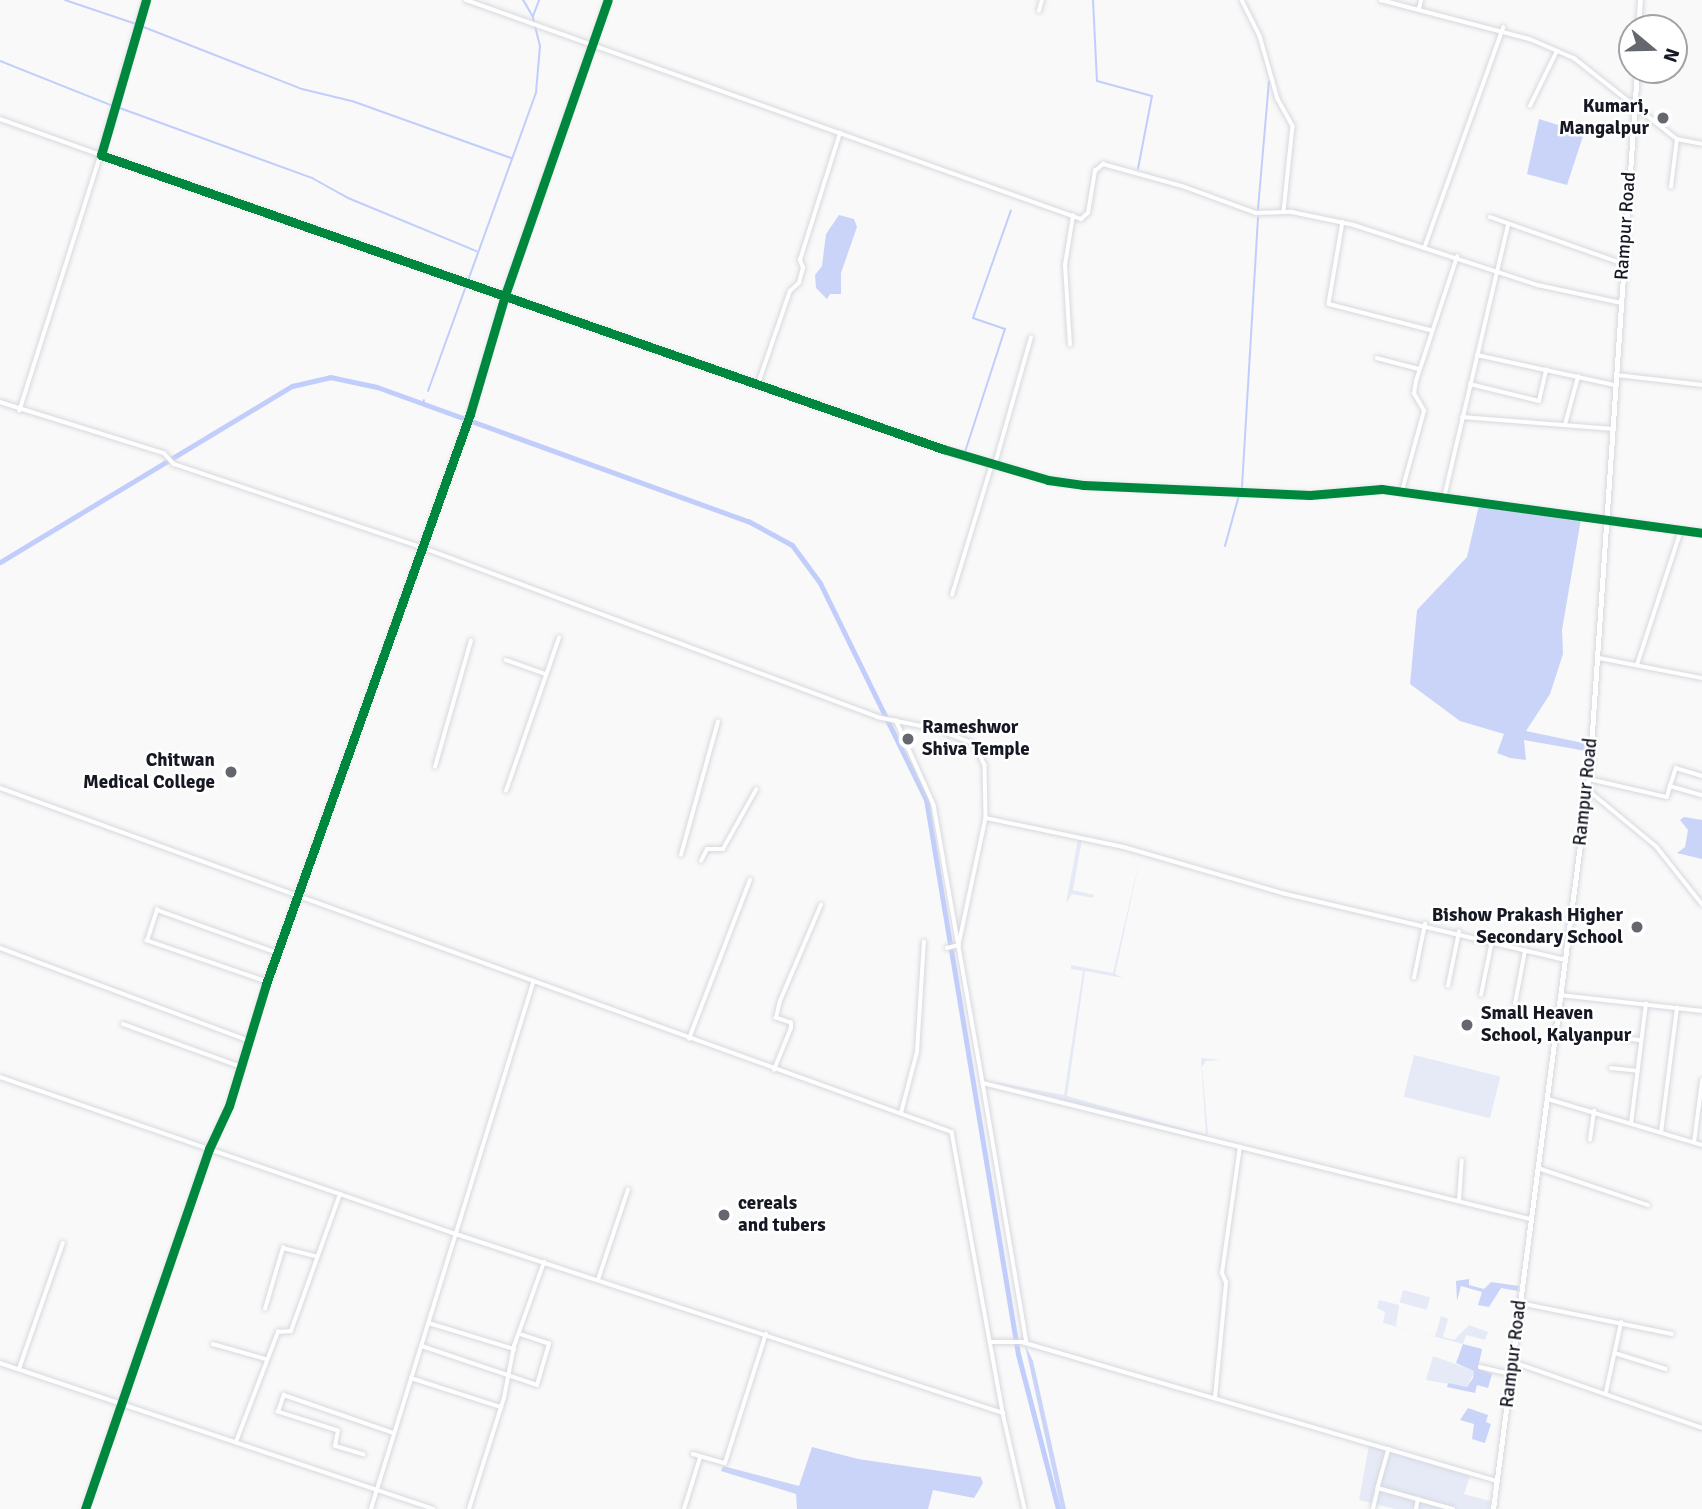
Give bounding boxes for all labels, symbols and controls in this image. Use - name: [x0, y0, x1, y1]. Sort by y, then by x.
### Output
- north arrow: [1618, 14, 1688, 84]
- text: N: [1657, 45, 1684, 65]
- place label: Kumari, Mangalpur: [1559, 96, 1649, 140]
- marker: Kumari, Mangalpur: [1655, 110, 1671, 126]
- street label: Rampur Road: [1611, 171, 1641, 281]
- place label: Rameshwor Shiva Temple: [922, 717, 1030, 761]
- marker: Rameshwor Shiva Temple: [900, 731, 916, 747]
- street label: Rampur Road: [1569, 737, 1603, 847]
- place label: Chitwan Medical College: [83, 750, 215, 794]
- marker: Chitwan Medical College: [221, 762, 241, 782]
- place label: Bishow Prakash Higher Secondary School: [1432, 905, 1623, 949]
- marker: Bishow Prakash Higher Secondary School: [1629, 919, 1645, 935]
- place label: Small Heaven School, Kalyanpur: [1481, 1003, 1631, 1047]
- marker: Small Heaven School, Kalyanpur: [1459, 1017, 1475, 1033]
- place label: cereals and tubers: [738, 1193, 826, 1237]
- marker: cereals and tubers: [716, 1207, 732, 1223]
- street label: Rampur Road: [1496, 1299, 1532, 1409]

